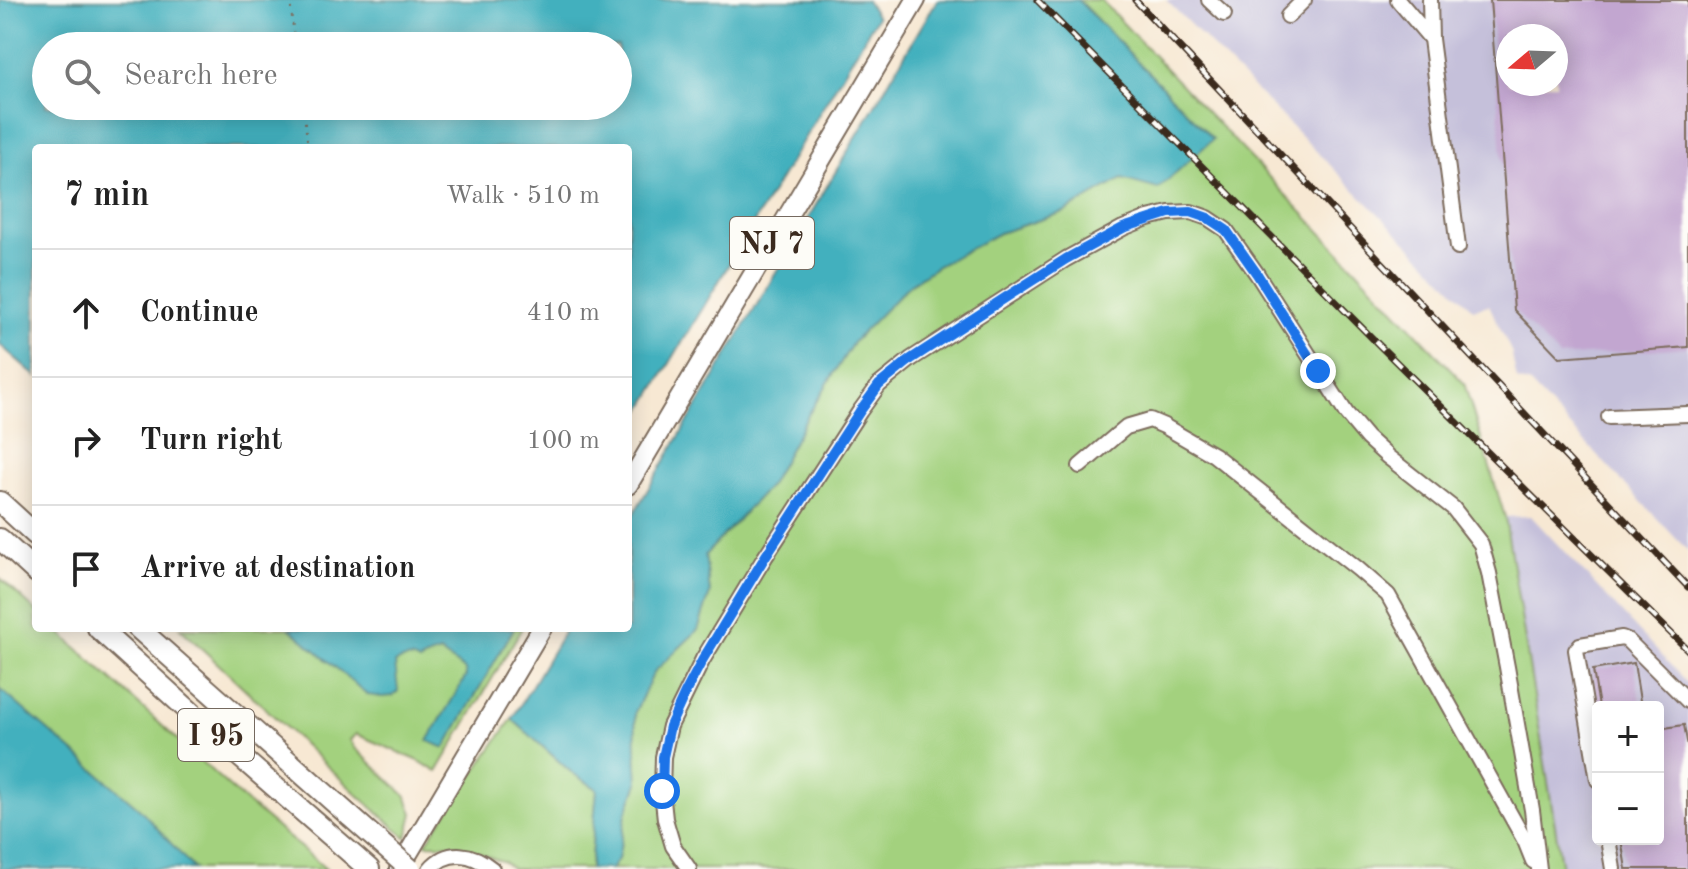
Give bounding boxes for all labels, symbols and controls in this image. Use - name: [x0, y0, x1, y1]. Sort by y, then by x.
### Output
- north arrow: [1496, 24, 1568, 96]
- search box: [32, 32, 632, 120]
- icon: search: [60, 54, 104, 98]
- text: Search here: [124, 61, 278, 91]
- text: 7 min: [64, 179, 149, 213]
- text: Walk · 510 m: [446, 183, 600, 209]
- road number: NJ 7: [730, 217, 814, 269]
- icon: ahead: [64, 291, 108, 335]
- text: Continue: [140, 298, 259, 328]
- text: 410 m: [527, 300, 600, 326]
- route end: [1300, 353, 1336, 389]
- icon: right: [64, 419, 108, 463]
- text: Turn right: [140, 426, 282, 456]
- text: 100 m: [527, 428, 600, 454]
- icon: arrive: [64, 547, 108, 591]
- text: Arrive at destination: [140, 554, 415, 584]
- map controls: [1592, 701, 1664, 845]
- button: +: [1592, 701, 1664, 773]
- road number: I 95: [178, 709, 254, 761]
- route start: [644, 773, 680, 809]
- button: −: [1592, 773, 1664, 845]

